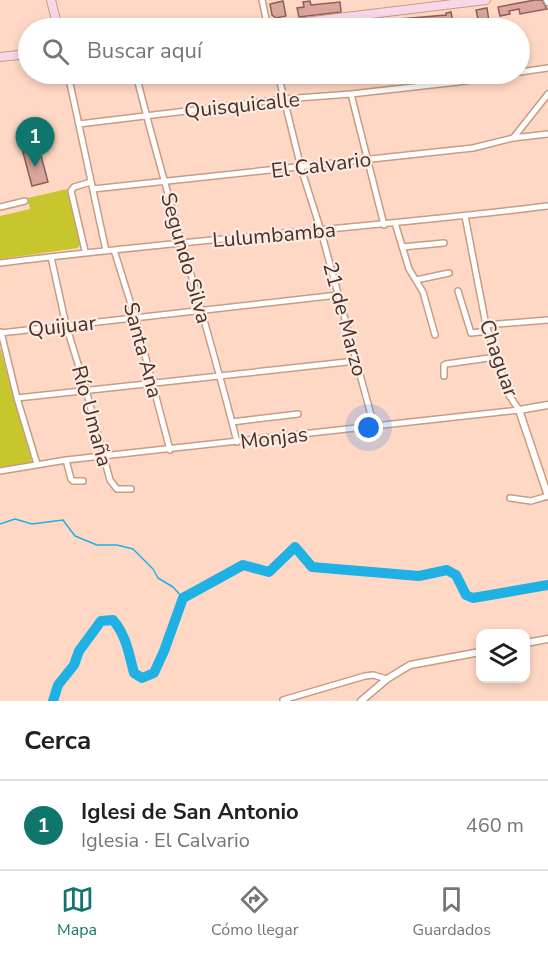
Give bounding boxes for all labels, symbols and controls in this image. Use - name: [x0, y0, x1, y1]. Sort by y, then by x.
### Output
- search box: [18, 18, 530, 84]
- icon: search: [39, 35, 72, 68]
- text: Buscar aquí: [87, 36, 202, 66]
- street label: Quisquicalle: [183, 85, 301, 125]
- pin: 1: [15, 118, 54, 167]
- street label: El Calvario: [269, 145, 373, 185]
- street label: Segundo Silva: [154, 189, 218, 327]
- street label: Lulumbamba: [211, 216, 337, 254]
- street label: 21 de Marzo: [316, 259, 374, 379]
- street label: Santa Ana: [117, 299, 169, 401]
- street label: Quijuar: [27, 308, 98, 343]
- street label: Chaguar: [473, 316, 525, 401]
- street label: Río Umaña: [65, 362, 119, 470]
- your location: [354, 413, 383, 442]
- street label: Monjas: [239, 420, 309, 456]
- map controls: [476, 629, 530, 683]
- button: layers: [476, 629, 530, 683]
- text: Cerca: [24, 723, 91, 758]
- text: Iglesi de San Antonio: [81, 797, 299, 827]
- text: 1: [38, 812, 50, 839]
- text: 460 m: [466, 812, 524, 839]
- text: Iglesia · El Calvario: [81, 827, 250, 854]
- tab: Mapa: [57, 883, 97, 941]
- tab: Cómo llegar: [211, 883, 298, 941]
- tab: Guardados: [413, 883, 491, 941]

